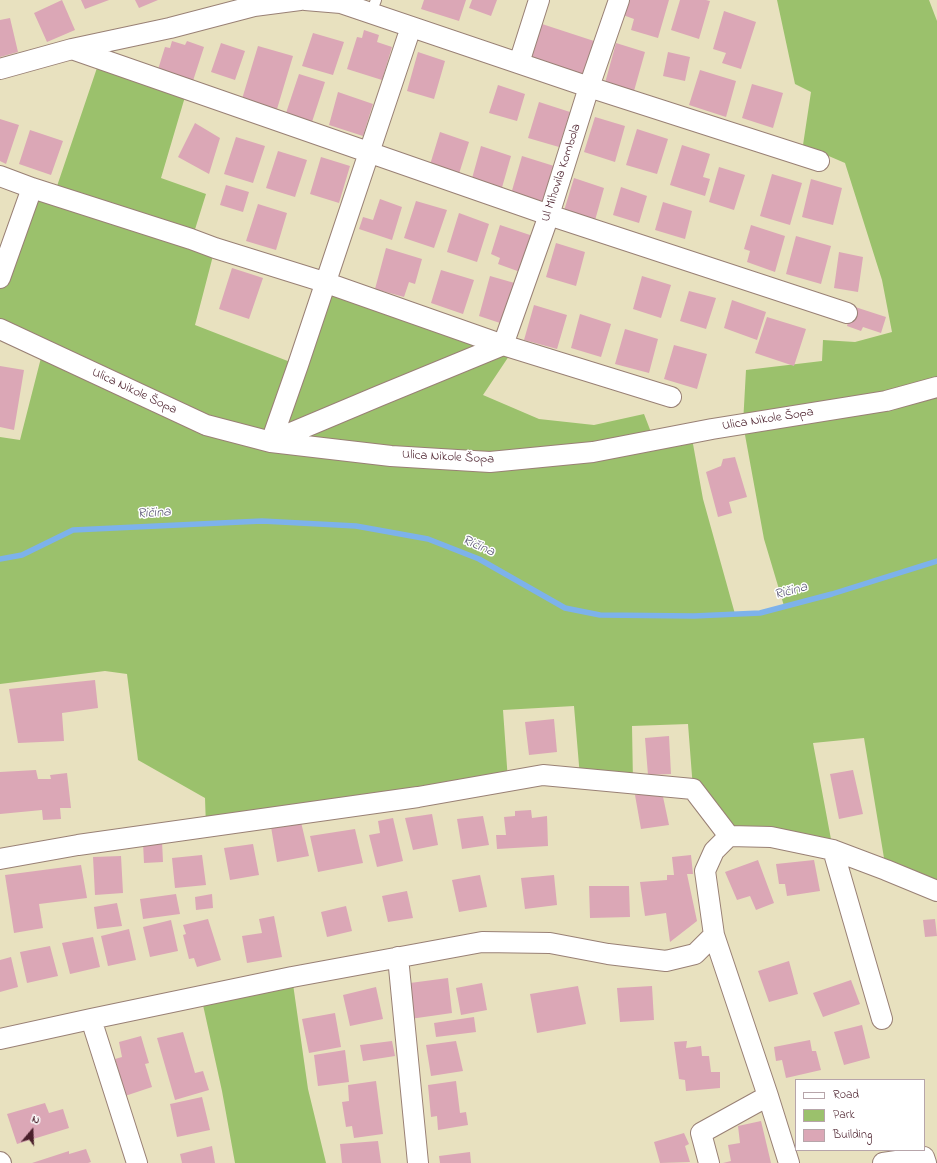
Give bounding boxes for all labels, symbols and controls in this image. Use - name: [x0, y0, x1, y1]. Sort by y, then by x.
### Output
- street label: Ul Mihovila Kombola: [539, 122, 585, 224]
- street label: Ulica Nikole Šopa: [89, 365, 179, 419]
- street label: Ulica Nikole Šopa: [721, 405, 815, 435]
- street label: Ulica Nikole Šopa: [401, 448, 495, 468]
- water label: Ričina: [137, 505, 171, 523]
- water label: Ričina: [459, 533, 497, 561]
- water label: Ričina: [773, 580, 809, 604]
- legend: [795, 1079, 925, 1151]
- text: Road: [833, 1086, 859, 1104]
- text: Park: [833, 1106, 855, 1124]
- north arrow: [12, 1111, 52, 1151]
- text: N: [30, 1111, 42, 1128]
- text: Building: [833, 1126, 872, 1144]

